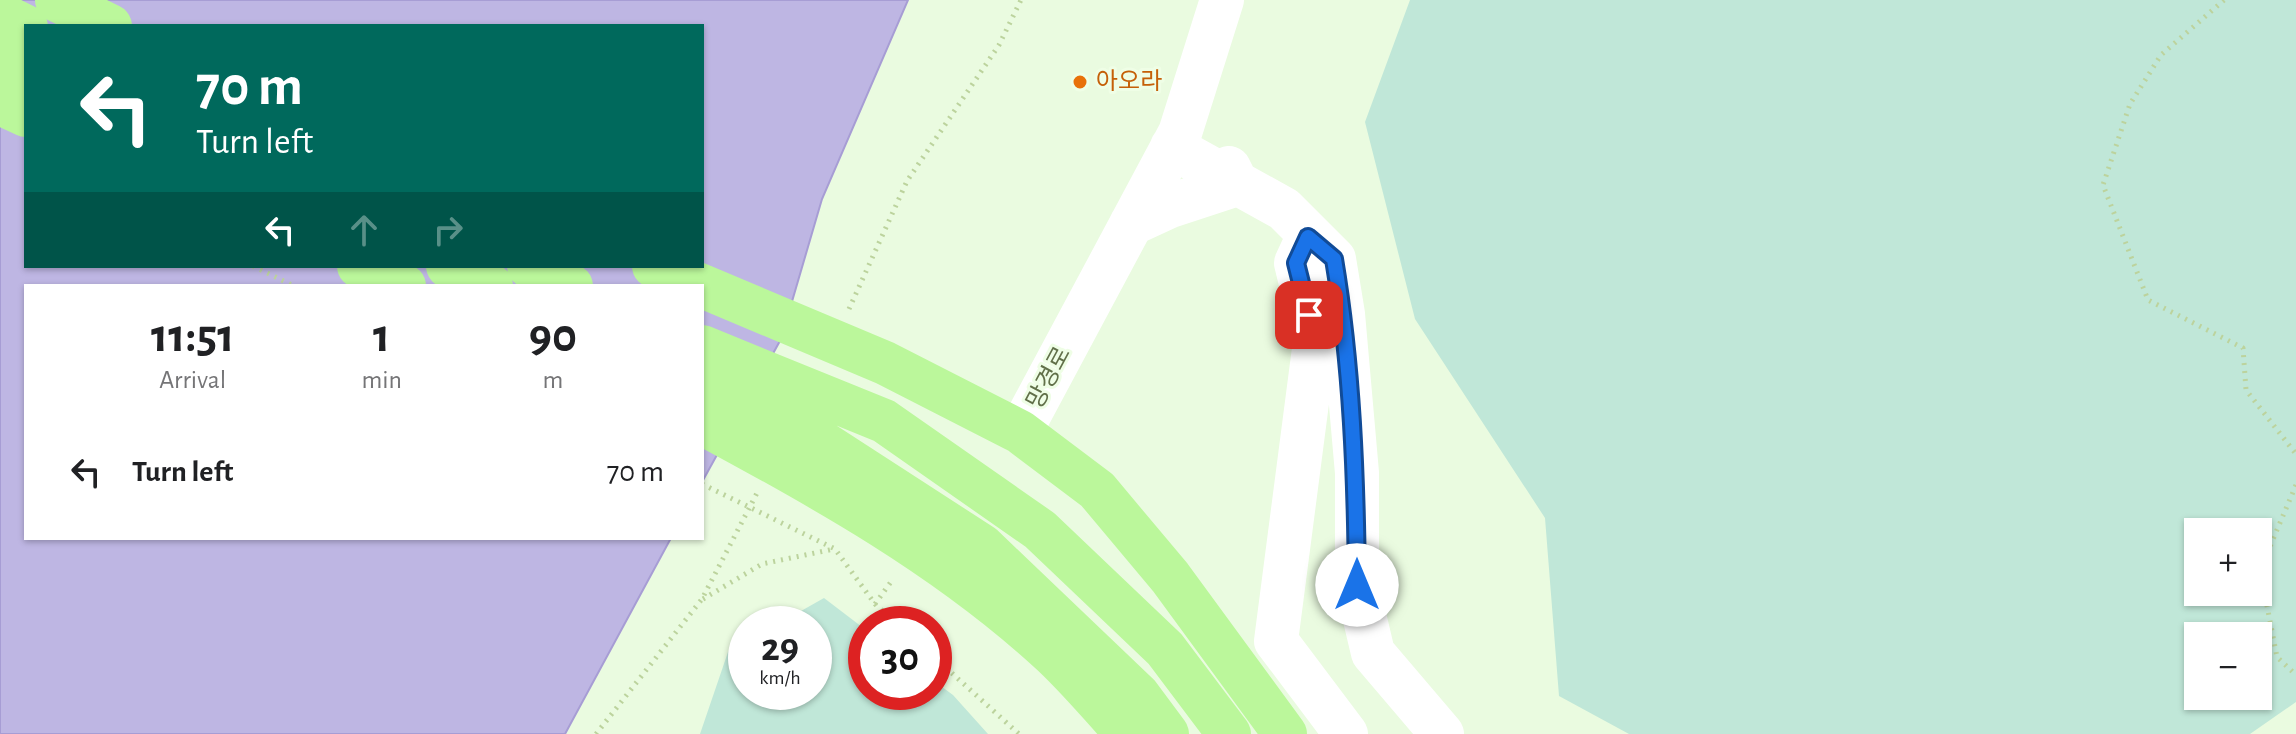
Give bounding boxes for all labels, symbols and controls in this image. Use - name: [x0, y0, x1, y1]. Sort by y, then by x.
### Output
- icon: left: [64, 56, 168, 160]
- text: 70 m: [196, 59, 303, 115]
- place label: 아오라: [1096, 69, 1162, 94]
- marker: 아오라: [1071, 73, 1089, 91]
- text: Turn left: [196, 124, 313, 160]
- icon: left: [258, 208, 302, 252]
- icon: ahead: [342, 208, 386, 252]
- icon: right: [426, 208, 470, 252]
- pin: [1275, 281, 1343, 349]
- icon: arrive: [1287, 293, 1331, 337]
- text: 11:51: [151, 313, 235, 361]
- text: 1: [373, 313, 390, 361]
- text: 90: [529, 313, 577, 361]
- street label: 망경로: [1022, 343, 1075, 413]
- text: Arrival: [159, 367, 226, 393]
- text: min: [361, 367, 402, 393]
- text: m: [543, 367, 563, 393]
- icon: left: [64, 450, 108, 494]
- text: Turn left: [132, 457, 233, 487]
- text: 70 m: [607, 457, 664, 487]
- map controls: [2184, 518, 2272, 710]
- button: +: [2184, 518, 2272, 606]
- position arrow: [1315, 543, 1399, 627]
- speed limit sign: 30: [848, 606, 952, 710]
- button: −: [2184, 622, 2272, 710]
- text: 29: [761, 628, 799, 668]
- text: km/h: [759, 668, 801, 688]

